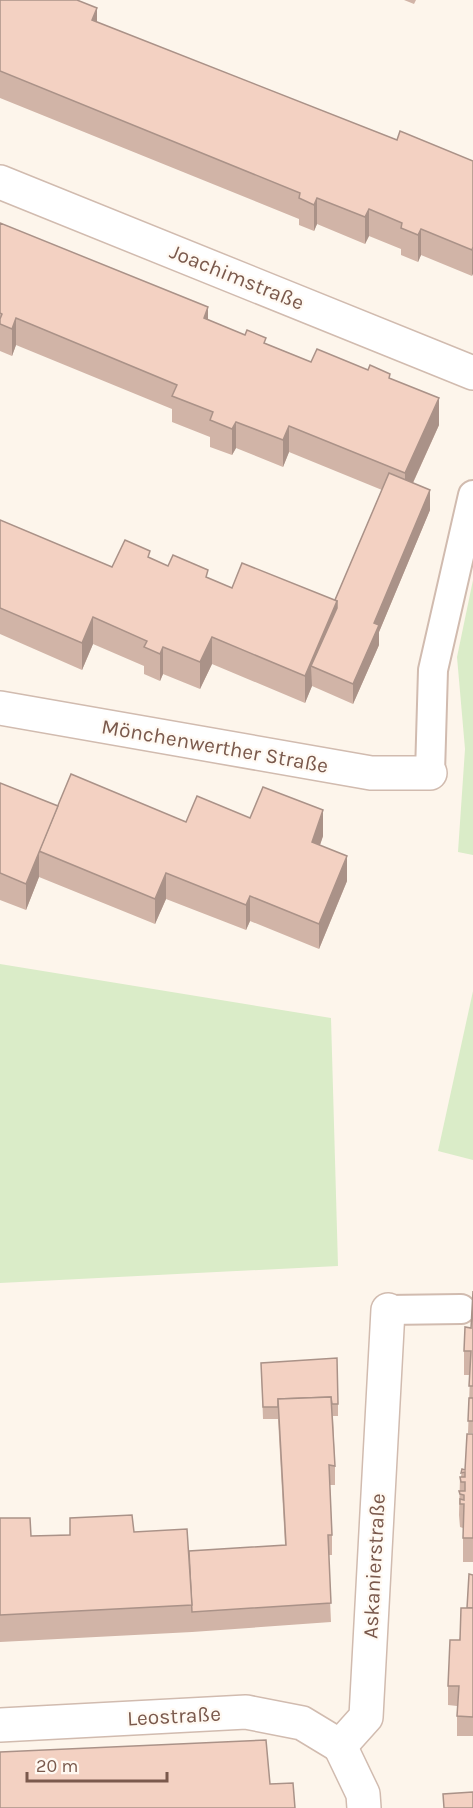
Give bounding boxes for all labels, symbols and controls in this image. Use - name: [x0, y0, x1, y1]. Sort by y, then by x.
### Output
- street label: Joachimstraße: [166, 239, 308, 315]
- street label: Mönchenwerther Straße: [100, 714, 330, 778]
- street label: Askanierstraße: [358, 1493, 390, 1639]
- street label: Leostraße: [127, 1702, 221, 1730]
- scale bar: [27, 1745, 166, 1783]
- text: 20 m: [36, 1755, 78, 1777]

